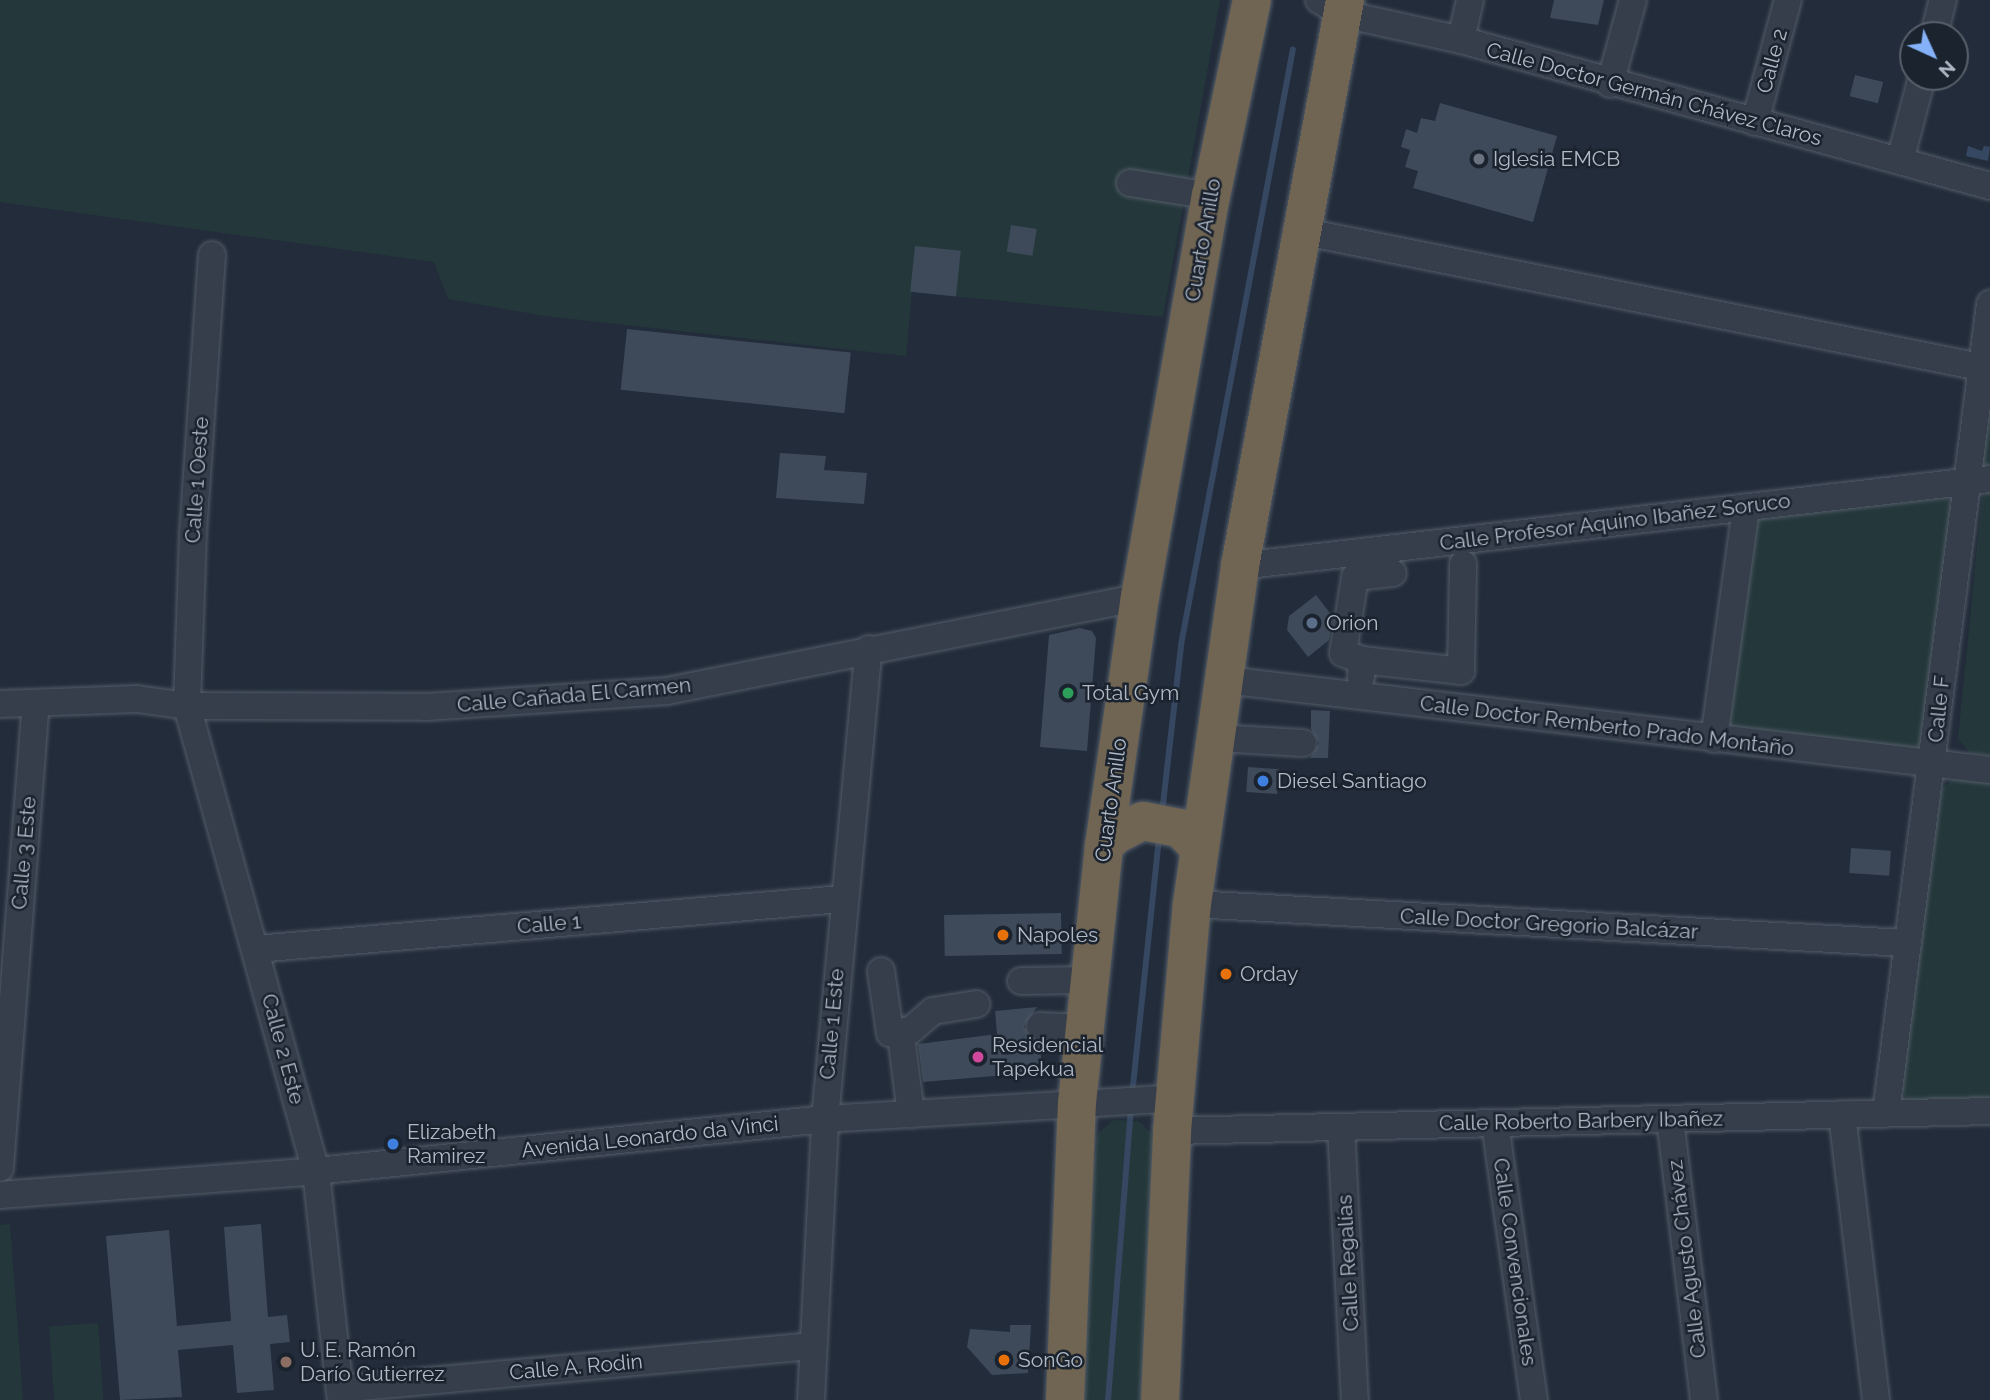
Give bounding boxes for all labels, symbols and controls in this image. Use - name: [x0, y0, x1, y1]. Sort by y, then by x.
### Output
- north arrow: [1899, 21, 1969, 91]
- street label: Calle 2: [1751, 26, 1793, 96]
- street label: Calle Doctor Germán Chávez Claros: [1483, 37, 1825, 151]
- text: N: [1935, 57, 1960, 82]
- place label: Iglesia EMCB: [1493, 146, 1620, 172]
- marker: Iglesia EMCB: [1471, 151, 1487, 167]
- street label: Cuarto Anillo: [1180, 176, 1226, 304]
- street label: Calle 1 Oeste: [180, 416, 214, 544]
- street label: Calle Profesor Aquino Ibañez Soruco: [1438, 488, 1792, 556]
- place label: Orion: [1326, 610, 1378, 636]
- marker: Orion: [1304, 615, 1320, 631]
- street label: Calle Cañada El Carmen: [456, 672, 692, 718]
- street label: Calle F: [1923, 674, 1955, 744]
- place label: Total Gym: [1082, 680, 1180, 706]
- marker: Total Gym: [1060, 685, 1076, 701]
- street label: Calle Doctor Remberto Prado Montaño: [1418, 691, 1796, 761]
- street label: Cuarto Anillo: [1090, 736, 1132, 864]
- place label: Diesel Santiago: [1277, 768, 1427, 794]
- marker: Diesel Santiago: [1255, 773, 1271, 789]
- street label: Calle 3 Este: [6, 795, 42, 911]
- street label: Calle Doctor Gregorio Balcázar: [1399, 904, 1699, 944]
- street label: Calle 1: [516, 909, 582, 939]
- place label: Napoles: [1017, 922, 1098, 948]
- marker: Napoles: [995, 927, 1011, 943]
- place label: Orday: [1240, 961, 1298, 987]
- marker: Orday: [1218, 966, 1234, 982]
- street label: Calle 1 Este: [815, 967, 849, 1081]
- street label: Calle 2 Este: [256, 991, 310, 1107]
- place label: Residencial Tapekua: [992, 1032, 1103, 1082]
- marker: Residencial Tapekua: [970, 1049, 986, 1065]
- street label: Calle Roberto Barbery Ibañez: [1438, 1106, 1724, 1136]
- street label: Avenida Leonardo da Vinci: [520, 1111, 780, 1163]
- place label: Elizabeth Ramirez: [407, 1119, 496, 1169]
- marker: Elizabeth Ramirez: [385, 1136, 401, 1152]
- street label: Calle Convencionales: [1488, 1156, 1542, 1368]
- street label: Calle Agusto Chávez: [1662, 1158, 1712, 1360]
- street label: Calle Regalías: [1332, 1194, 1364, 1332]
- place label: U. E. Ramón Darío Gutierrez: [300, 1337, 445, 1387]
- place label: SonGo: [1018, 1347, 1083, 1373]
- street label: Calle A. Rodin: [508, 1349, 644, 1385]
- marker: SonGo: [996, 1352, 1012, 1368]
- marker: U. E. Ramón Darío Gutierrez: [278, 1354, 294, 1370]

